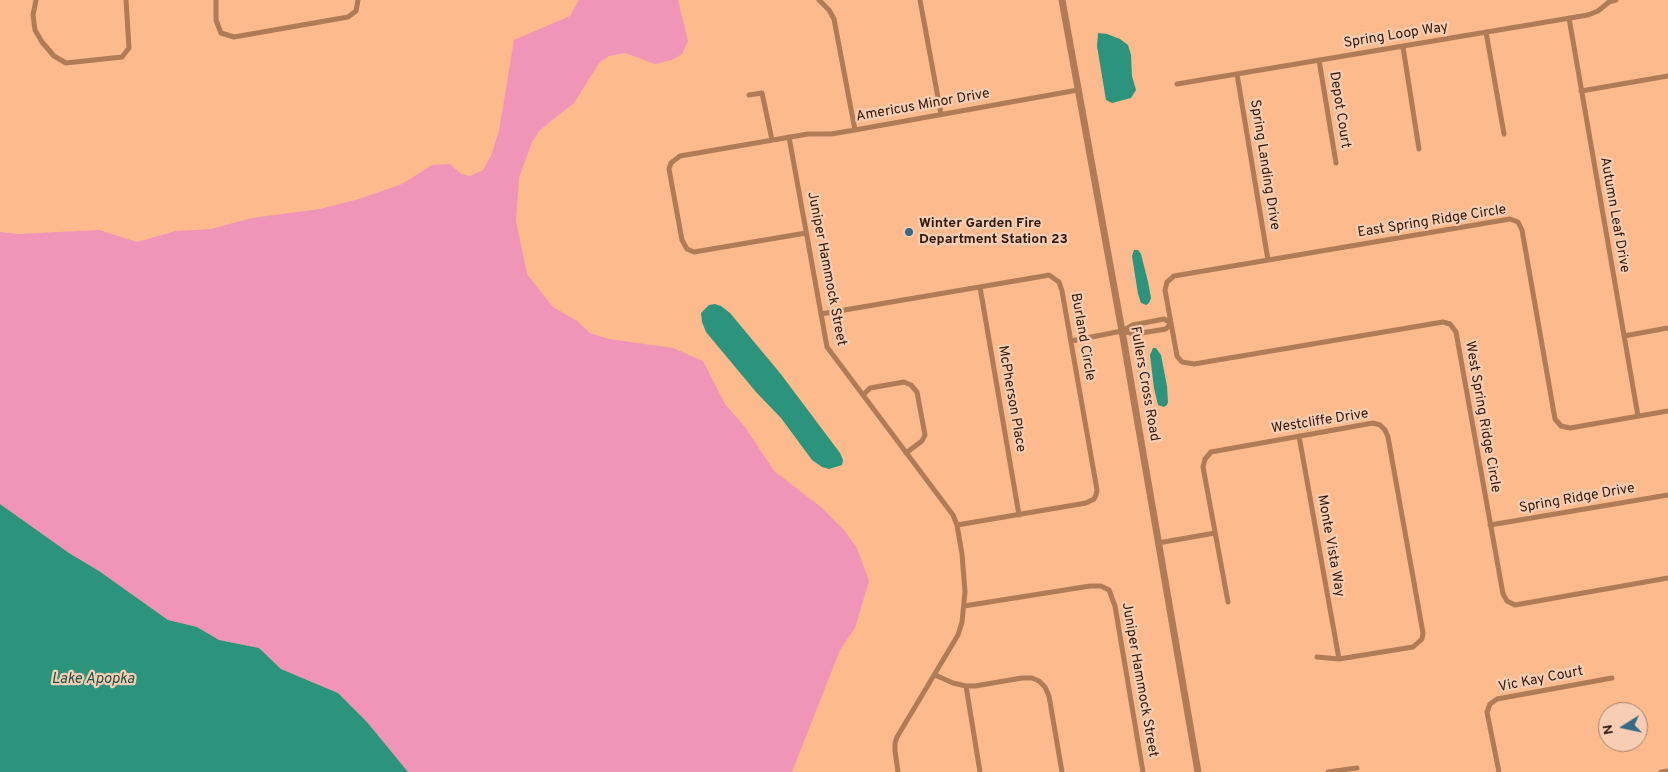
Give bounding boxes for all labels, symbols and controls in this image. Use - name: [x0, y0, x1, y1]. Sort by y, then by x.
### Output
- street label: Spring Loop Way: [1343, 19, 1449, 53]
- street label: Depot Court: [1325, 70, 1353, 150]
- street label: Americus Minor Drive: [855, 86, 991, 126]
- street label: Spring Landing Drive: [1245, 99, 1283, 231]
- street label: Autumn Leaf Drive: [1596, 156, 1632, 274]
- street label: Juniper Hammock Street: [803, 190, 849, 348]
- street label: East Spring Ridge Circle: [1356, 202, 1508, 242]
- place label: Winter Garden Fire Department Station 23: [919, 216, 1068, 248]
- marker: Winter Garden Fire Department Station 23: [903, 226, 915, 238]
- street label: Burland Circle: [1066, 292, 1098, 382]
- street label: Fullers Cross Road: [1126, 325, 1162, 443]
- street label: West Spring Ridge Circle: [1460, 340, 1504, 494]
- street label: McPherson Place: [993, 344, 1029, 454]
- street label: Westcliffe Drive: [1270, 406, 1370, 438]
- street label: Spring Ridge Drive: [1518, 481, 1636, 517]
- street label: Monte Vista Way: [1313, 493, 1347, 599]
- street label: Juniper Hammock Street: [1117, 601, 1161, 759]
- street label: Vic Kay Court: [1497, 664, 1585, 696]
- water label: Lake Apopka: [51, 671, 135, 689]
- north arrow: [1598, 702, 1648, 752]
- text: N: [1599, 723, 1618, 736]

